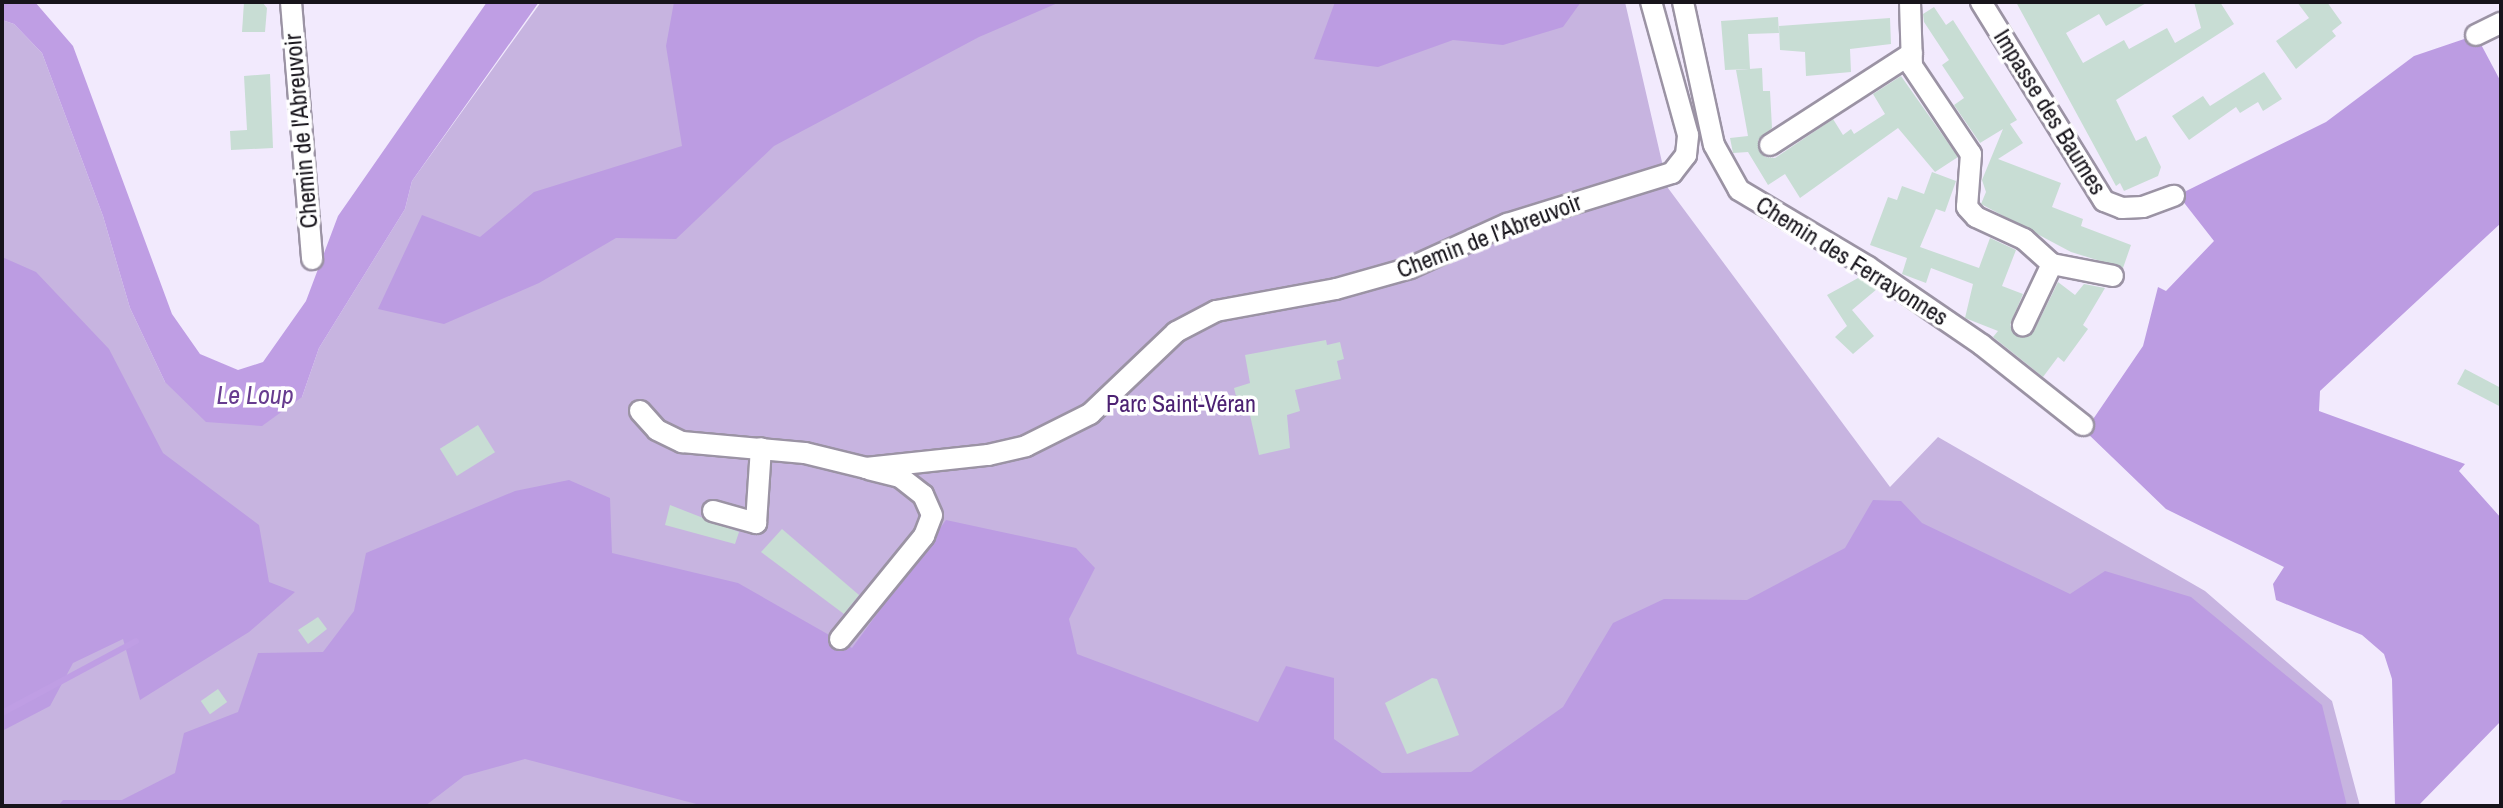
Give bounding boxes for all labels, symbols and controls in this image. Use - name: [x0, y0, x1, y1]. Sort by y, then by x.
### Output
- street label: Impasse des Baumes: [1988, 24, 2112, 200]
- street label: Chemin de l'Abreuvoir: [278, 33, 324, 229]
- street label: Chemin de l'Abreuvoir: [1393, 188, 1585, 284]
- street label: Chemin des Ferrayonnes: [1751, 190, 1953, 332]
- water label: Le Loup: [216, 379, 294, 411]
- park label: Parc Saint-Véran: [1106, 390, 1256, 418]

